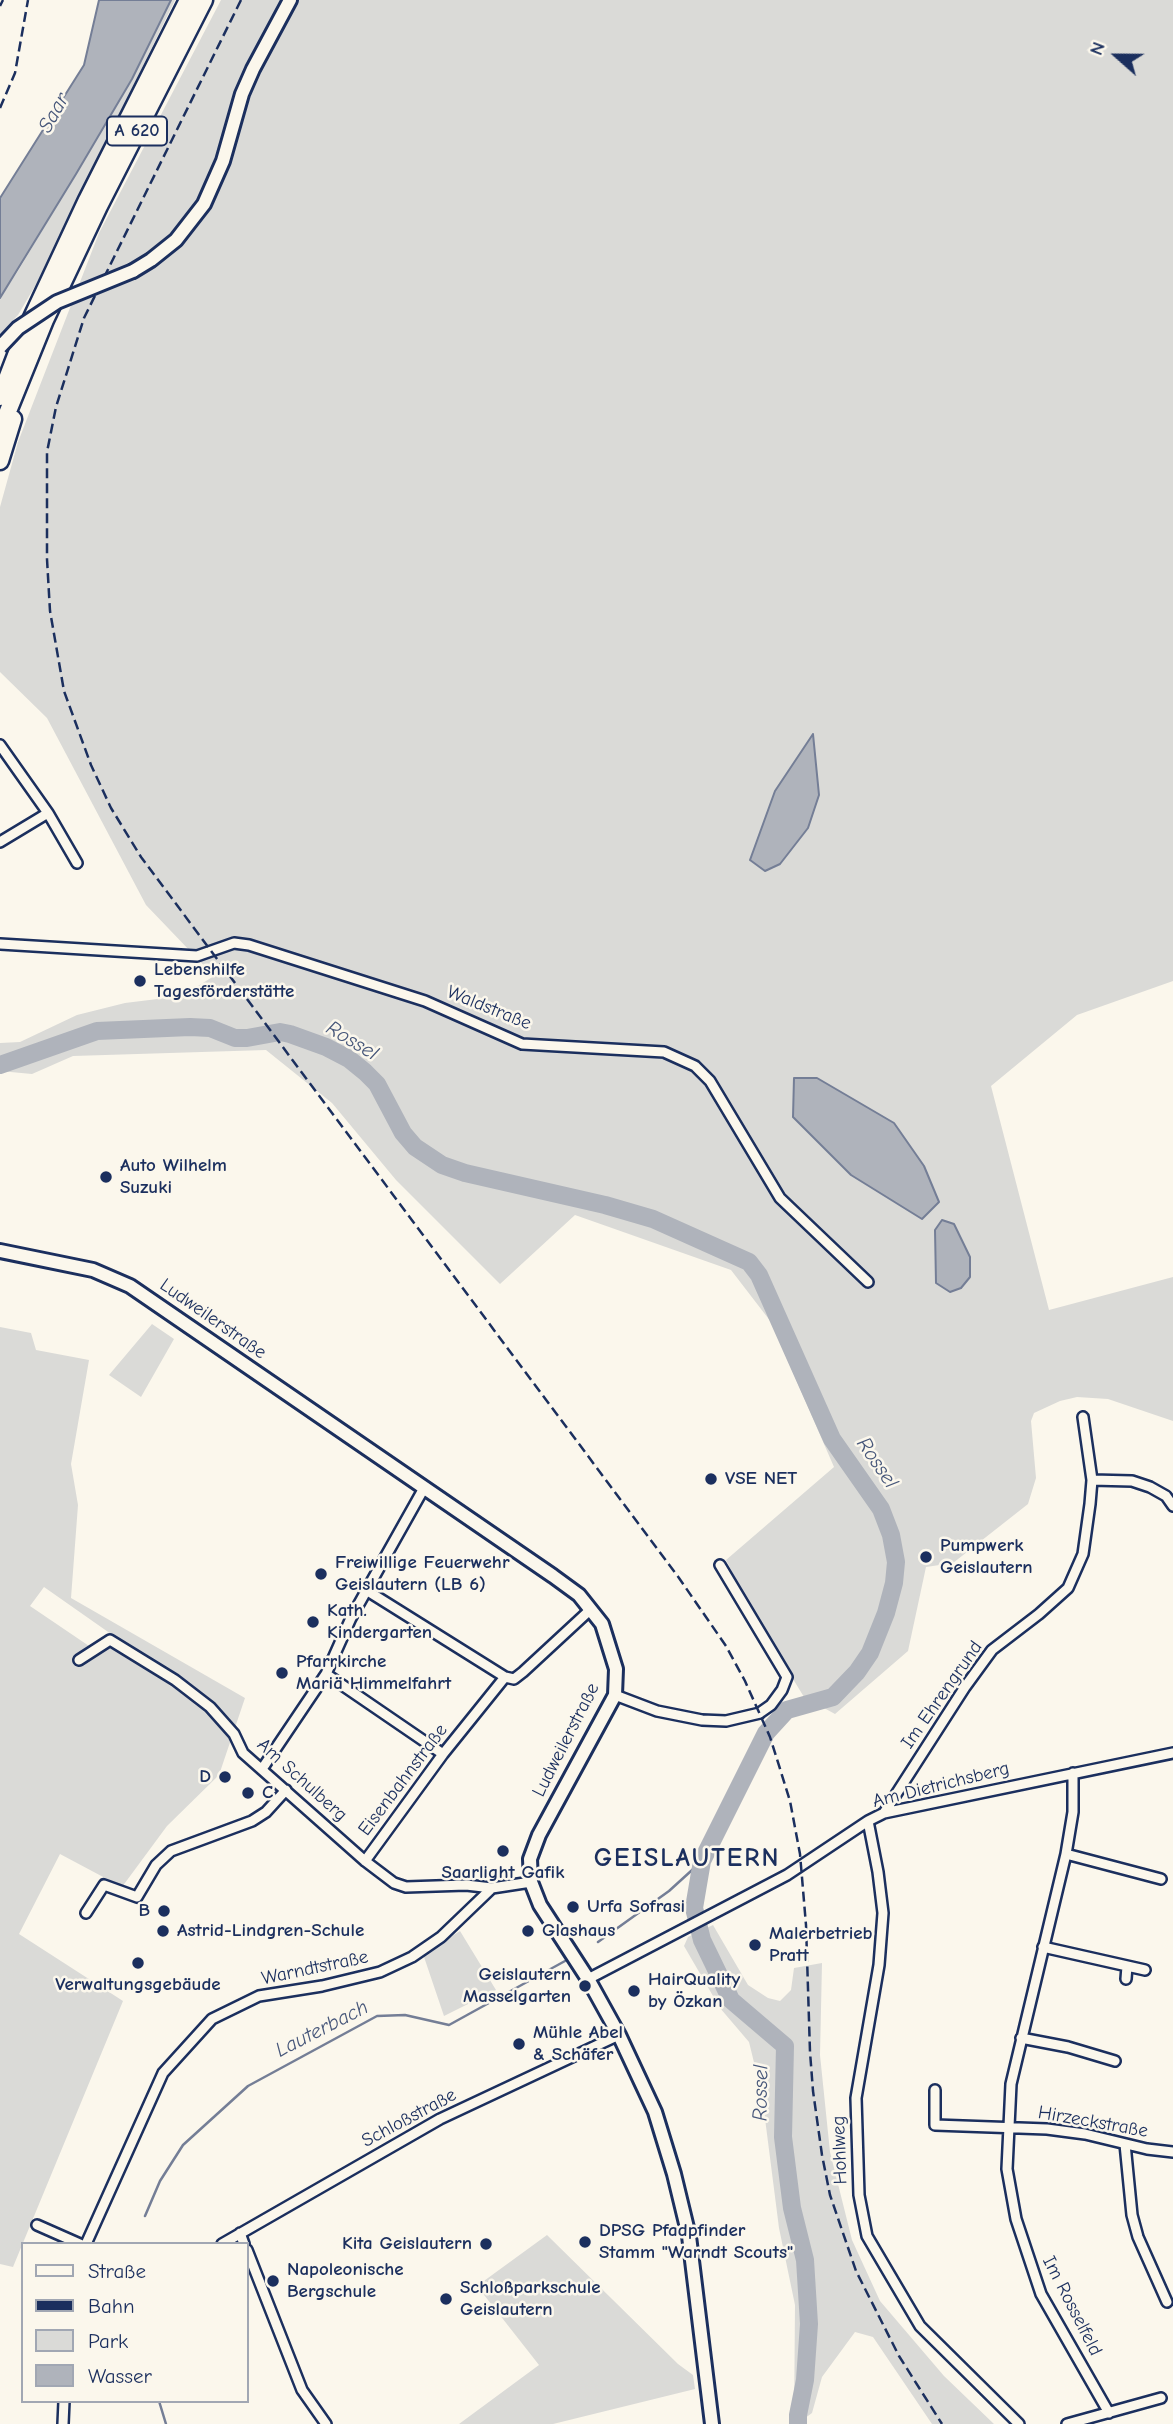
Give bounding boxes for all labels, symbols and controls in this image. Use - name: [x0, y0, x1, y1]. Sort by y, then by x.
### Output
- north arrow: [1082, 21, 1152, 91]
- text: N: [1085, 39, 1110, 58]
- water label: Saar: [33, 89, 75, 137]
- road number: A 620: [107, 116, 167, 146]
- place label: Lebenshilfe Tagesförderstätte: [154, 959, 294, 1003]
- marker: Lebenshilfe Tagesförderstätte: [132, 973, 148, 989]
- street label: Waldstraße: [443, 981, 535, 1035]
- water label: Rossel: [321, 1016, 383, 1066]
- place label: Auto Wilhelm Suzuki: [120, 1155, 227, 1199]
- marker: Auto Wilhelm Suzuki: [98, 1169, 114, 1185]
- street label: Ludweilerstraße: [155, 1274, 271, 1364]
- water label: Rossel: [851, 1433, 903, 1493]
- place label: VSE NET: [725, 1468, 797, 1490]
- marker: VSE NET: [703, 1471, 719, 1487]
- place label: Pumpwerk Geislautern: [940, 1535, 1032, 1579]
- marker: Pumpwerk Geislautern: [918, 1549, 934, 1565]
- place label: Freiwillige Feuerwehr Geislautern (LB 6): [335, 1552, 510, 1596]
- marker: Freiwillige Feuerwehr Geislautern (LB 6): [313, 1566, 329, 1582]
- place label: Kath. Kindergarten: [327, 1600, 432, 1644]
- marker: Kath. Kindergarten: [305, 1614, 321, 1630]
- street label: Im Ehrengrund: [896, 1637, 988, 1753]
- place label: Pfarrkirche Mariä Himmelfahrt: [296, 1651, 451, 1695]
- marker: Pfarrkirche Mariä Himmelfahrt: [274, 1665, 290, 1681]
- street label: Ludweilerstraße: [527, 1679, 605, 1801]
- street label: Eisenbahnstraße: [354, 1720, 452, 1840]
- street label: Am Schulberg: [252, 1734, 352, 1826]
- street label: Am Dietrichsberg: [870, 1757, 1012, 1813]
- place label: D: [199, 1766, 211, 1788]
- marker: D: [217, 1769, 233, 1785]
- place label: C: [262, 1782, 273, 1804]
- marker: C: [240, 1785, 256, 1801]
- marker: Saarlight Gafik: [495, 1843, 511, 1859]
- district label: GEISLAUTERN: [595, 1843, 779, 1875]
- place label: Saarlight Gafik: [442, 1862, 564, 1884]
- place label: Urfa Sofrasi: [587, 1896, 685, 1918]
- marker: Urfa Sofrasi: [565, 1899, 581, 1915]
- place label: B: [138, 1900, 150, 1922]
- marker: B: [156, 1903, 172, 1919]
- place label: Astrid-Lindgren-Schule: [177, 1920, 364, 1942]
- place label: Glashaus: [542, 1920, 615, 1942]
- marker: Astrid-Lindgren-Schule: [155, 1923, 171, 1939]
- marker: Glashaus: [520, 1923, 536, 1939]
- place label: Malerbetrieb Pratt: [769, 1923, 873, 1967]
- marker: Malerbetrieb Pratt: [747, 1937, 763, 1953]
- street label: Warndtstraße: [260, 1946, 370, 1990]
- marker: Verwaltungsgebäude: [130, 1955, 146, 1971]
- place label: Geislautern Masselgarten: [463, 1964, 571, 2008]
- place label: HairQuality by Özkan: [648, 1969, 740, 2013]
- place label: Verwaltungsgebäude: [55, 1974, 221, 1996]
- marker: Geislautern Masselgarten: [577, 1978, 593, 1994]
- marker: HairQuality by Özkan: [626, 1983, 642, 1999]
- water label: Lauterbach: [271, 1995, 373, 2063]
- place label: Mühle Abel & Schäfer: [533, 2022, 623, 2066]
- marker: Mühle Abel & Schäfer: [511, 2036, 527, 2052]
- water label: Rossel: [748, 2065, 774, 2121]
- street label: Schloßstraße: [358, 2084, 460, 2152]
- street label: Hirzeckstraße: [1036, 2101, 1150, 2143]
- street label: Hohlweg: [827, 2115, 853, 2185]
- place label: DPSG Pfadpfinder Stamm "Warndt Scouts": [599, 2220, 793, 2264]
- place label: Kita Geislautern: [342, 2233, 472, 2255]
- marker: DPSG Pfadpfinder Stamm "Warndt Scouts": [577, 2234, 593, 2250]
- marker: Kita Geislautern: [478, 2236, 494, 2252]
- legend: [21, 2242, 248, 2403]
- street label: Im Rosselfeld: [1037, 2252, 1107, 2360]
- text: Straße: [88, 2259, 146, 2283]
- place label: Napoleonische Bergschule: [287, 2259, 404, 2303]
- marker: Napoleonische Bergschule: [265, 2273, 281, 2289]
- place label: Schloßparkschule Geislautern: [460, 2277, 601, 2321]
- marker: Schloßparkschule Geislautern: [438, 2291, 454, 2307]
- text: Bahn: [88, 2294, 135, 2318]
- text: Park: [88, 2329, 128, 2353]
- text: Wasser: [88, 2364, 152, 2388]

